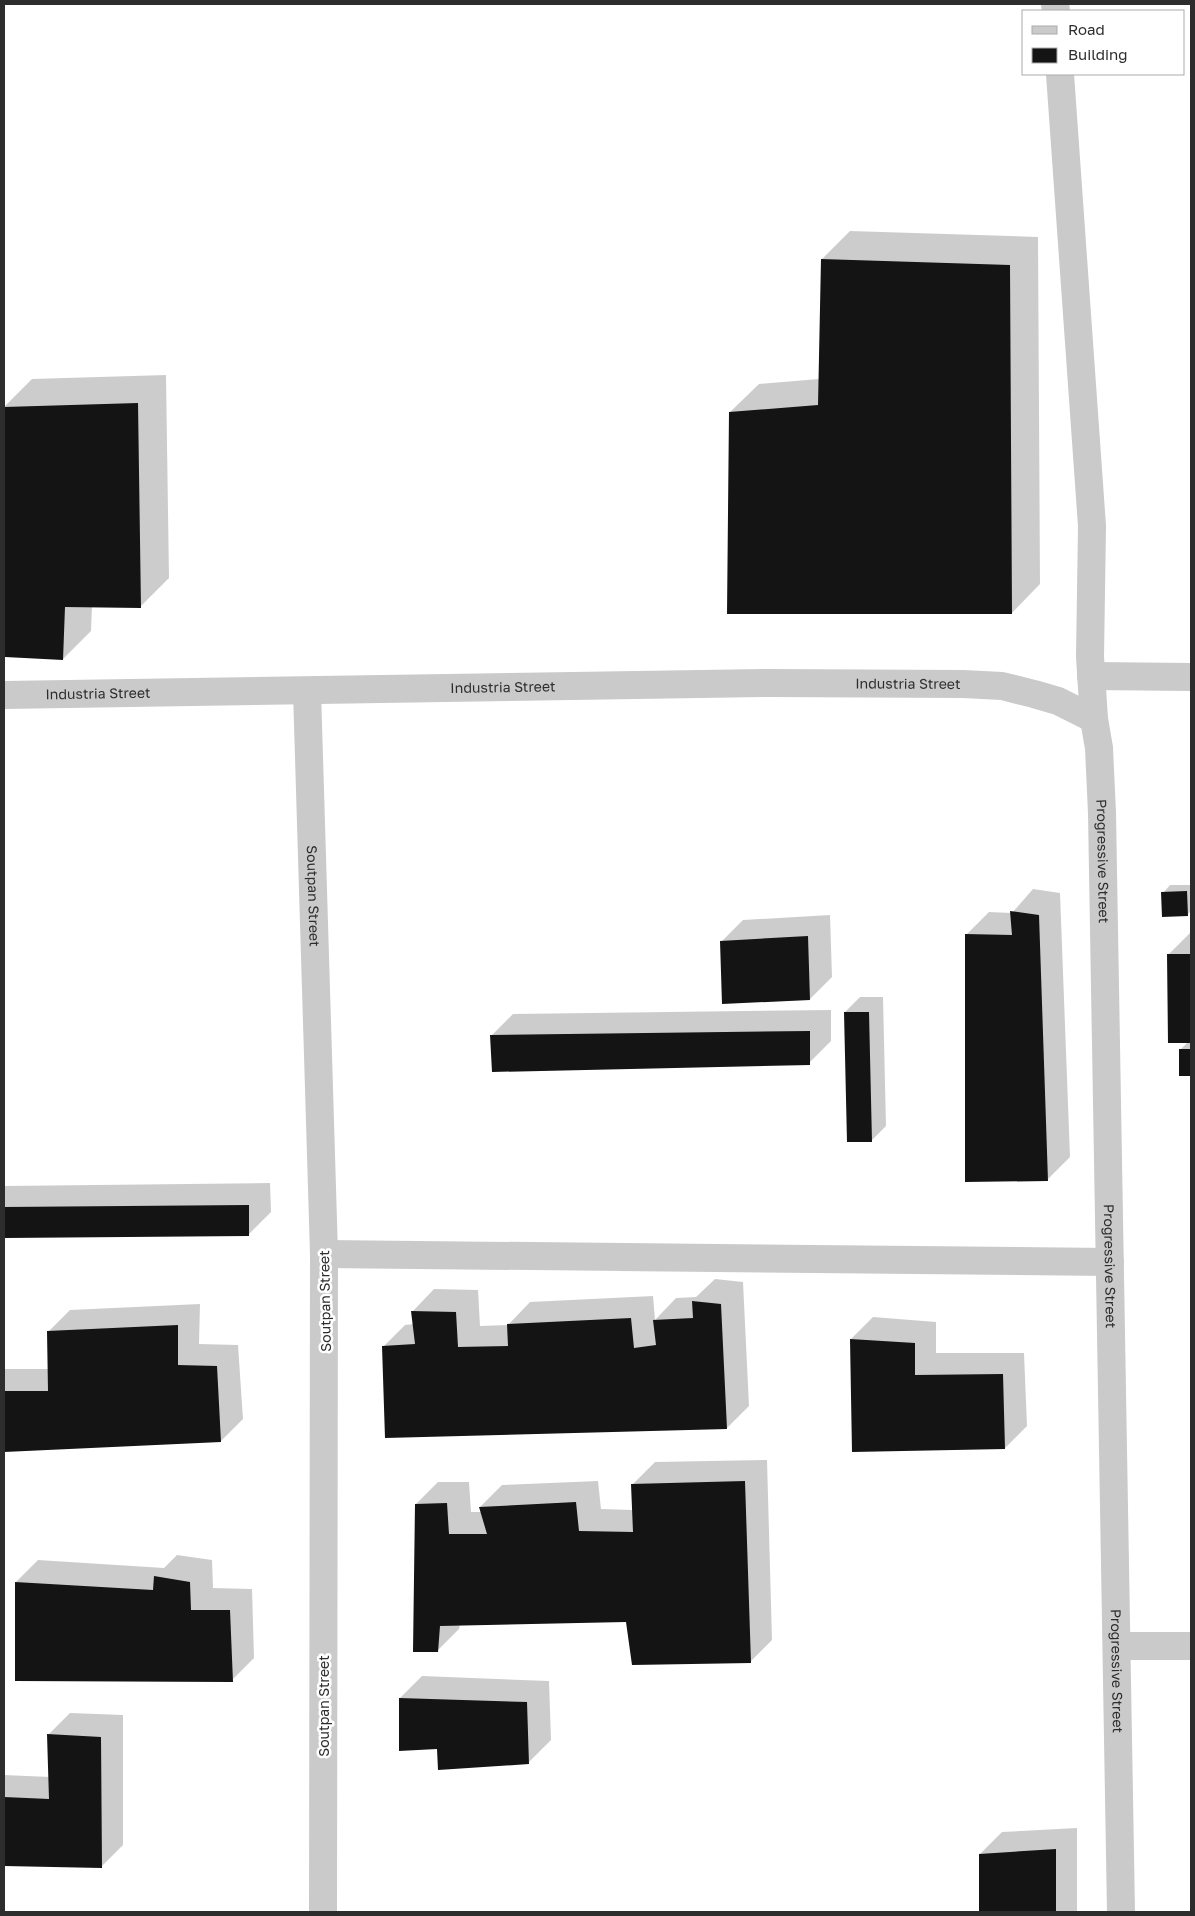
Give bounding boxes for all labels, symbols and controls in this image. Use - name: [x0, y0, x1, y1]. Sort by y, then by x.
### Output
- legend: [1022, 10, 1185, 75]
- text: Road: [1068, 20, 1105, 38]
- text: Building: [1068, 45, 1128, 63]
- street label: Industria Street: [855, 674, 961, 692]
- street label: Industria Street: [450, 677, 556, 696]
- street label: Industria Street: [45, 684, 151, 702]
- street label: Progressive Street: [1093, 799, 1113, 923]
- street label: Soutpan Street: [304, 845, 324, 947]
- street label: Progressive Street: [1101, 1204, 1120, 1328]
- street label: Soutpan Street: [315, 1250, 334, 1352]
- street label: Progressive Street: [1108, 1609, 1127, 1733]
- street label: Soutpan Street: [315, 1655, 332, 1757]

